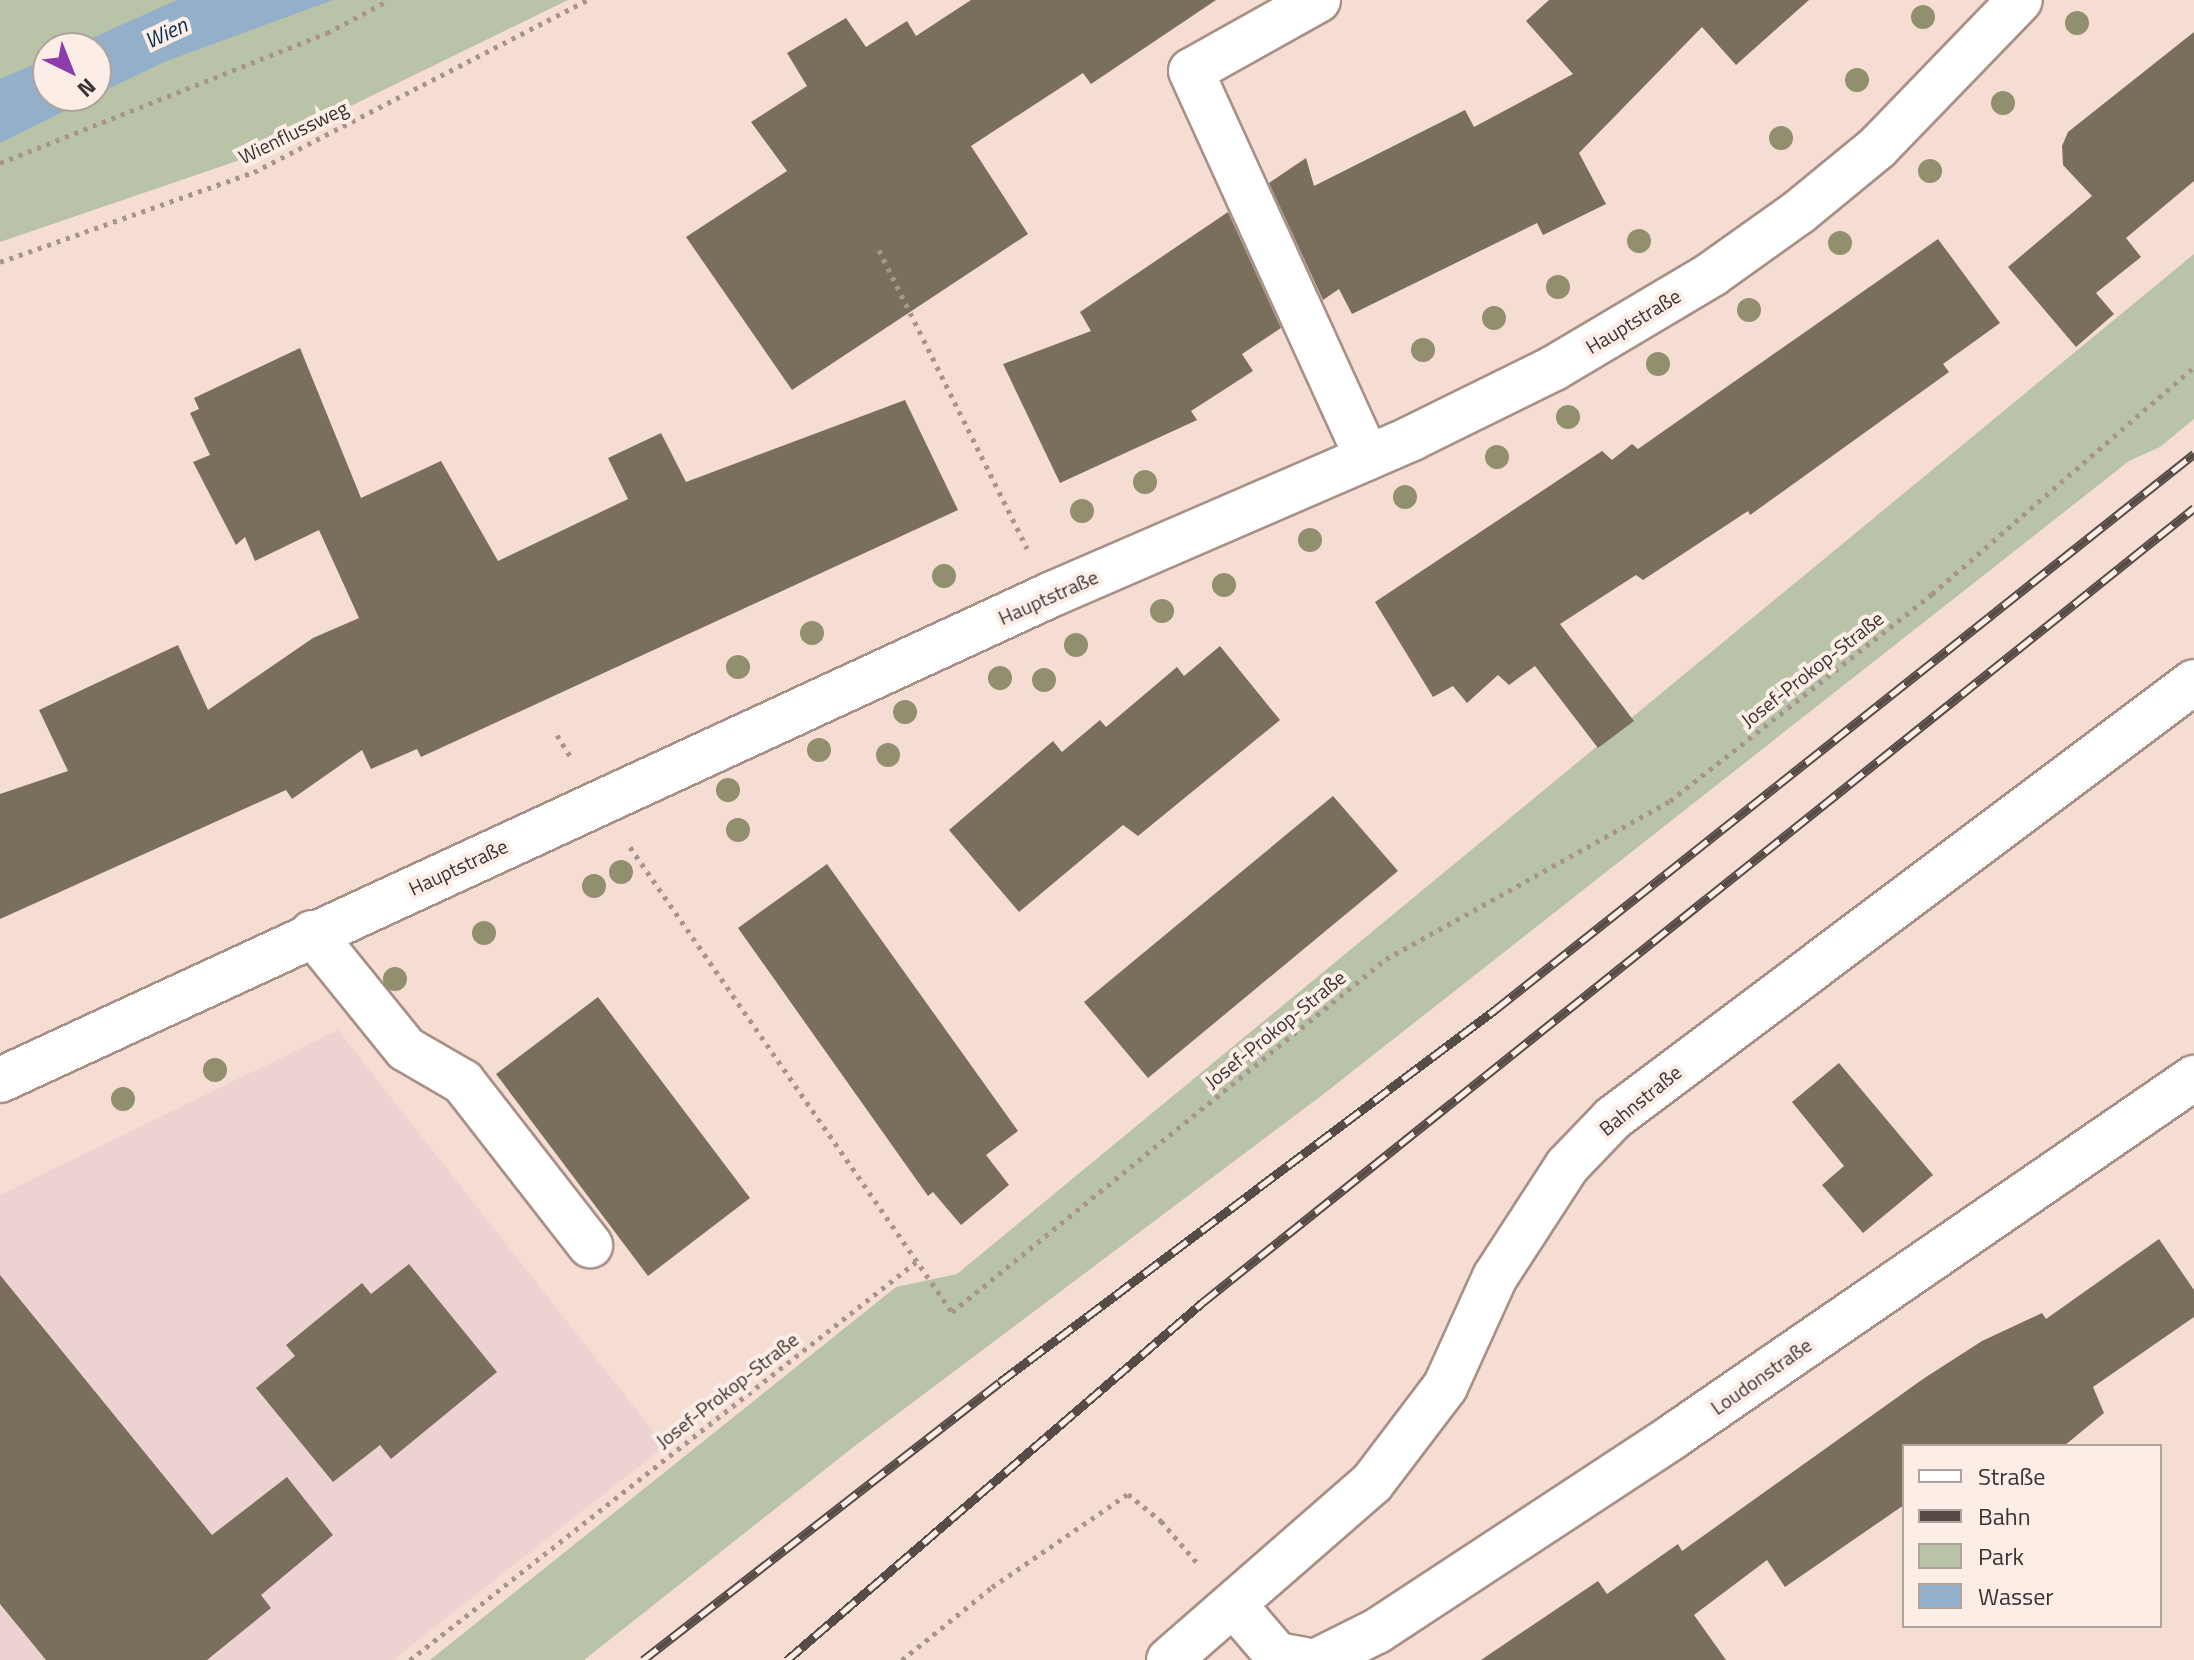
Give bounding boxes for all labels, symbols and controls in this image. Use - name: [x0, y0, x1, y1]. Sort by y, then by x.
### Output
- water label: Wien: [141, 12, 191, 54]
- north arrow: [32, 32, 112, 112]
- text: N: [70, 70, 104, 106]
- street label: Wienflussweg: [234, 95, 352, 169]
- street label: Hauptstraße: [1581, 283, 1685, 359]
- street label: Hauptstraße: [994, 564, 1102, 630]
- street label: Josef-Prokop-Straße: [1736, 606, 1888, 732]
- street label: Hauptstraße: [405, 834, 511, 900]
- street label: Josef-Prokop-Straße: [1200, 965, 1350, 1093]
- street label: Bahnstraße: [1594, 1060, 1686, 1140]
- street label: Josef-Prokop-Straße: [651, 1327, 803, 1453]
- street label: Loudonstraße: [1706, 1333, 1816, 1419]
- legend: [1902, 1444, 2162, 1628]
- text: Straße: [1978, 1458, 2045, 1494]
- text: Bahn: [1978, 1498, 2031, 1534]
- text: Park: [1978, 1538, 2024, 1574]
- text: Wasser: [1978, 1578, 2054, 1614]

